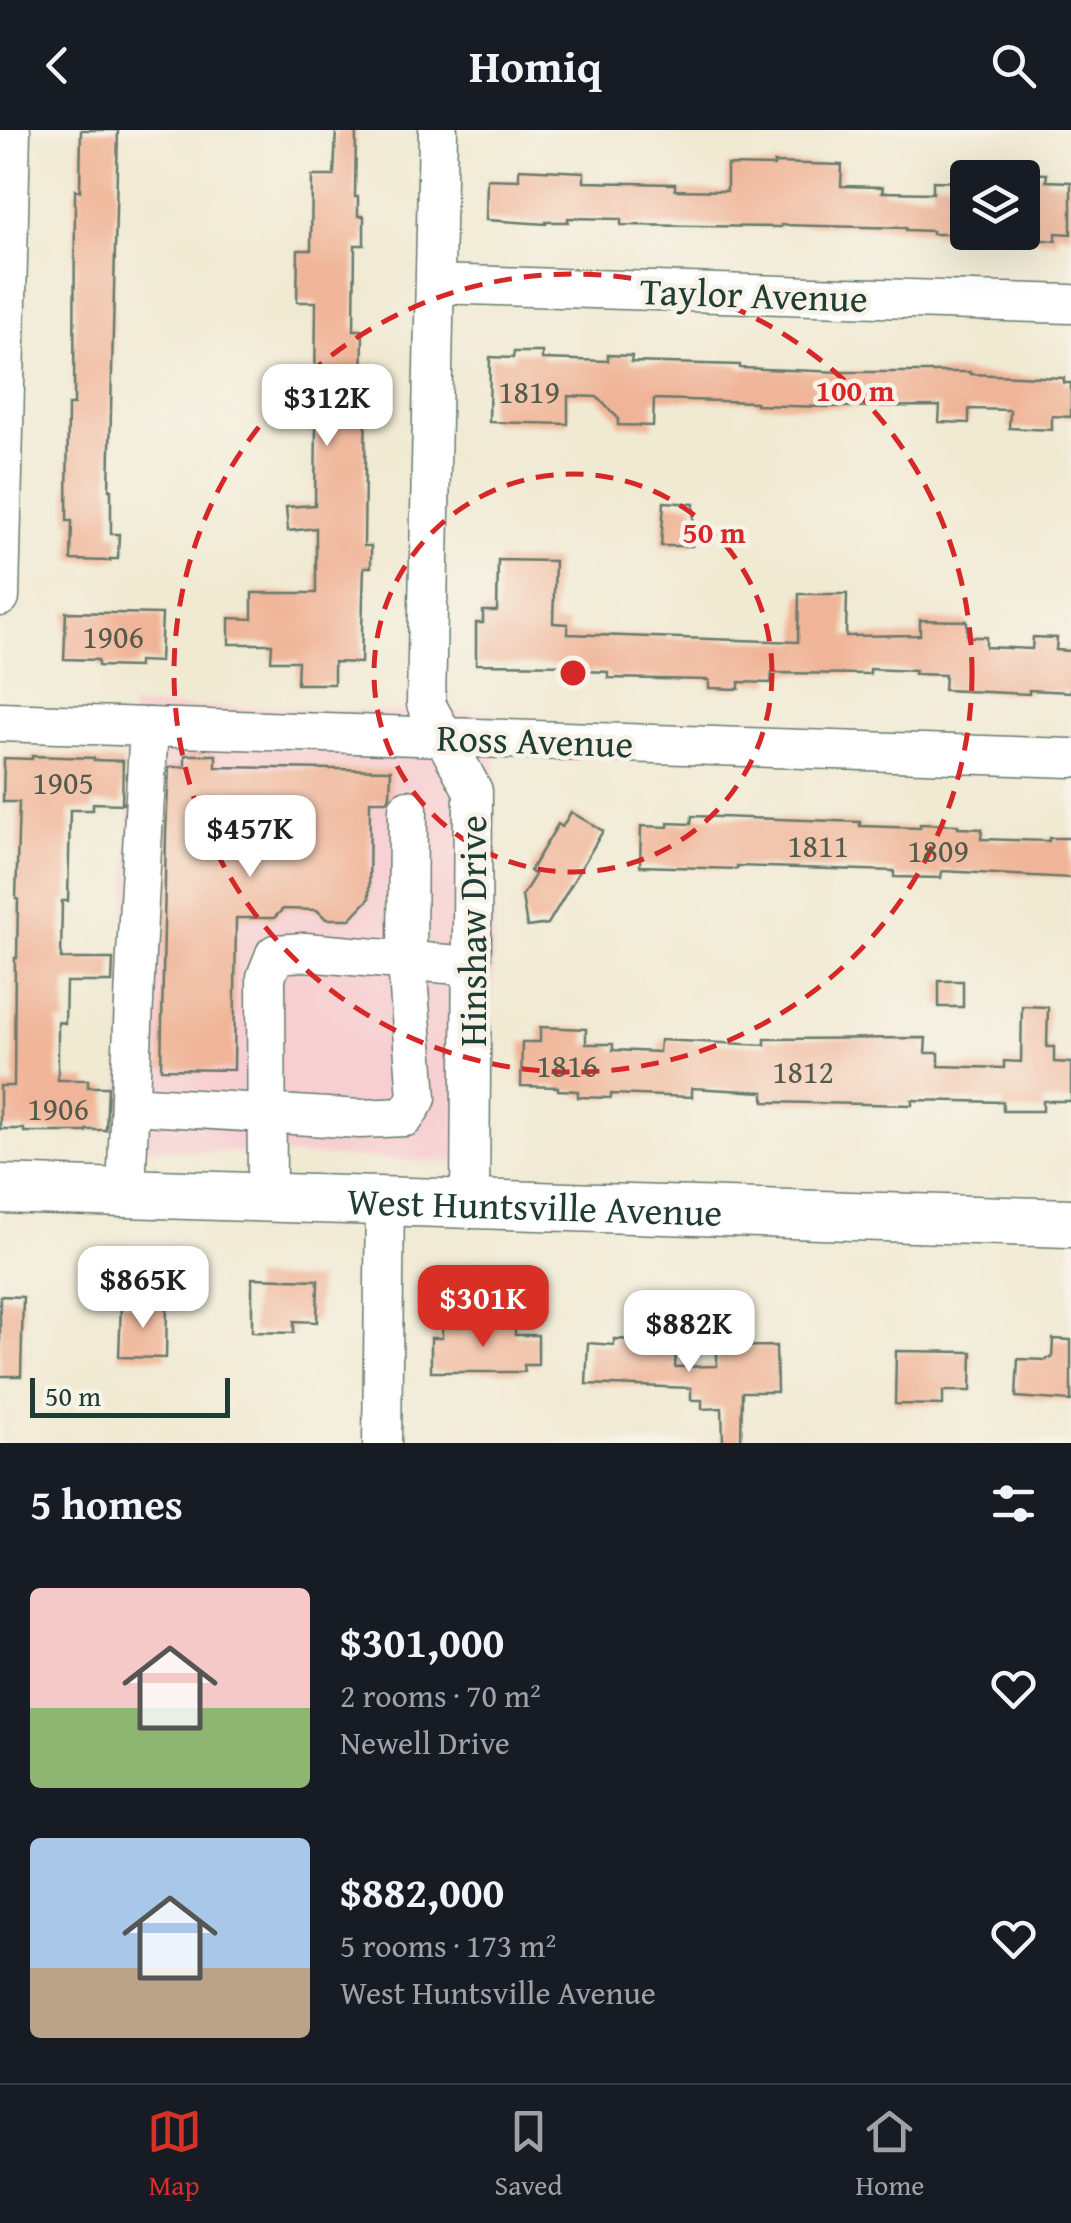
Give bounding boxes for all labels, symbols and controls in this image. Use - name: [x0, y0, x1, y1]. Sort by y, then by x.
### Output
- text: Homiq: [469, 33, 602, 98]
- icon: back: [30, 38, 85, 93]
- icon: search: [986, 38, 1041, 93]
- map controls: [950, 160, 1040, 250]
- button: layers: [950, 160, 1040, 250]
- street label: Taylor Avenue: [639, 262, 869, 326]
- pin: $312K: [257, 364, 397, 449]
- house number: 1819: [498, 368, 560, 415]
- text: 100 m: [816, 368, 895, 412]
- text: $312K: [284, 373, 370, 420]
- text: 50 m: [682, 510, 746, 554]
- house number: 1906: [82, 613, 144, 660]
- centre of rings: [555, 655, 591, 691]
- street label: Ross Avenue: [436, 709, 634, 771]
- house number: 1905: [32, 759, 94, 806]
- pin: $457K: [180, 795, 320, 880]
- text: $457K: [207, 804, 293, 851]
- street label: Hinshaw Drive: [444, 815, 500, 1047]
- house number: 1811: [787, 822, 849, 869]
- house number: 1809: [907, 827, 969, 874]
- house number: 1816: [536, 1042, 598, 1089]
- house number: 1812: [772, 1048, 834, 1095]
- house number: 1906: [27, 1085, 89, 1132]
- street label: West Huntsville Avenue: [346, 1172, 723, 1240]
- pin: $865K: [73, 1246, 213, 1331]
- text: $865K: [100, 1255, 186, 1302]
- pin: $301K: [413, 1265, 553, 1350]
- text: $301K: [440, 1274, 526, 1321]
- pin: $882K: [619, 1290, 759, 1375]
- text: $882K: [646, 1299, 732, 1346]
- scale bar: [30, 1373, 230, 1418]
- text: 50 m: [45, 1375, 101, 1416]
- text: 5 homes: [30, 1473, 183, 1534]
- icon: filters: [986, 1476, 1041, 1531]
- text: $301,000: [340, 1611, 504, 1672]
- icon: home: [110, 1628, 230, 1748]
- icon: heart: [986, 1661, 1041, 1716]
- text: 2 rooms · 70 m²: [340, 1672, 541, 1719]
- text: Newell Drive: [340, 1719, 510, 1766]
- text: $882,000: [340, 1861, 504, 1922]
- icon: home: [110, 1878, 230, 1998]
- icon: heart: [986, 1911, 1041, 1966]
- text: 5 rooms · 173 m²: [340, 1922, 556, 1969]
- text: West Huntsville Avenue: [340, 1969, 656, 2016]
- tab: Map: [147, 2104, 202, 2205]
- tab: Saved: [495, 2104, 562, 2205]
- tab: Home: [856, 2104, 924, 2205]

